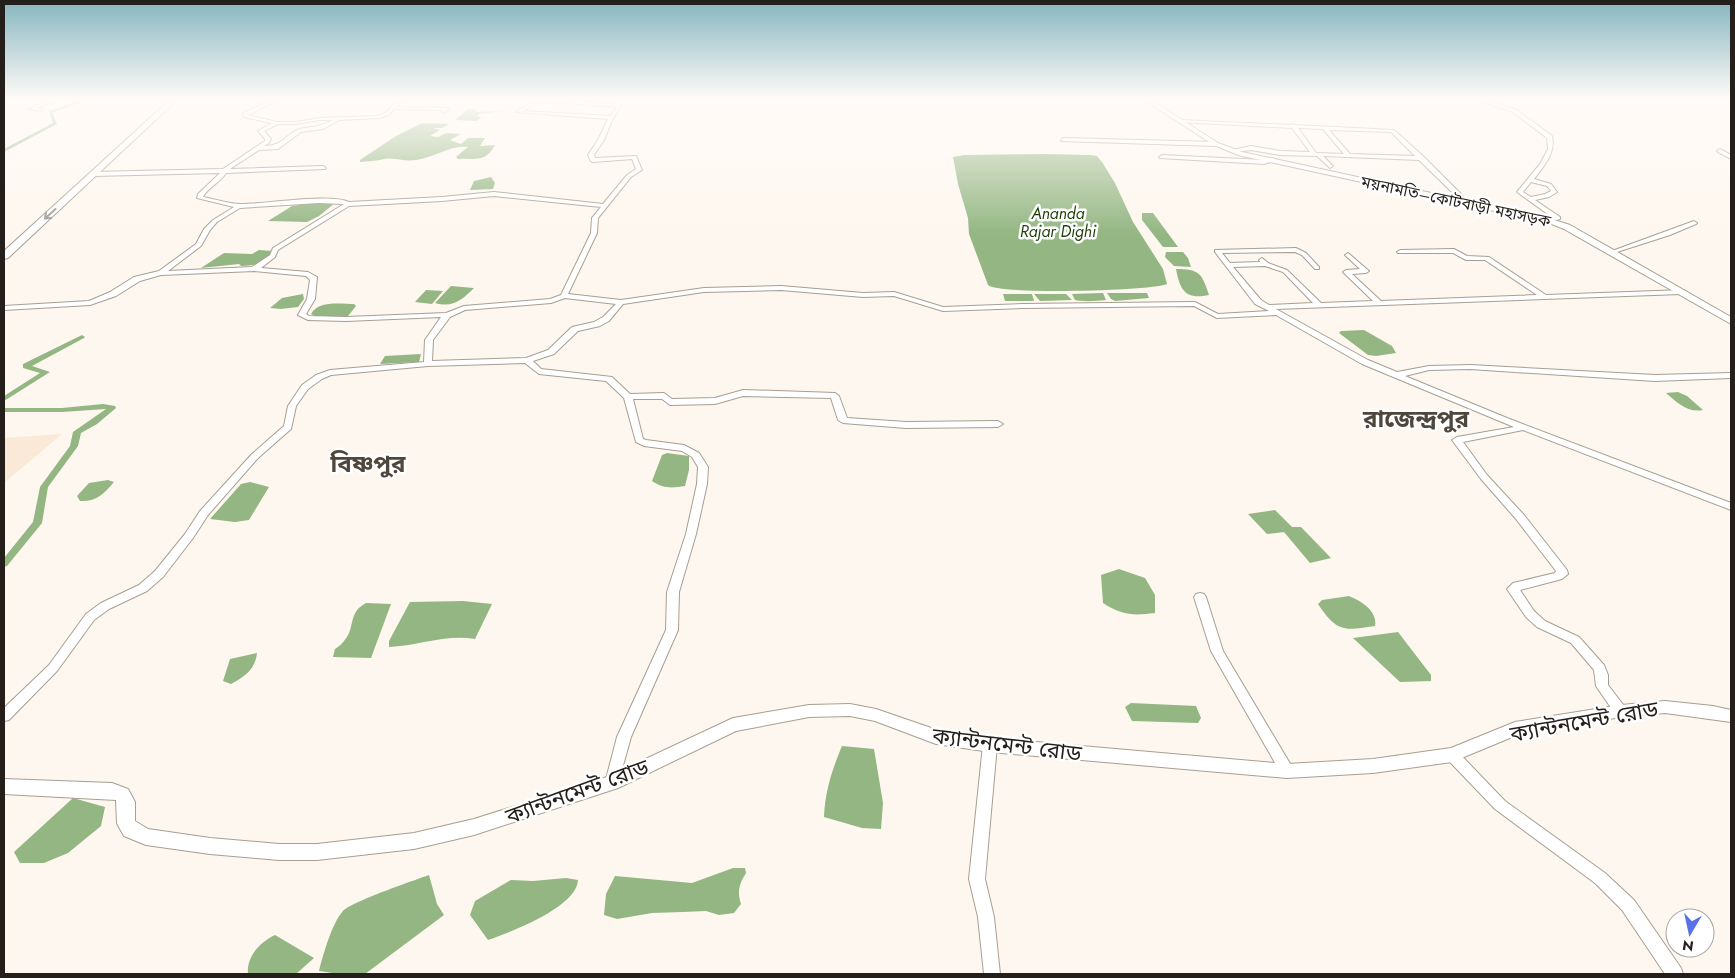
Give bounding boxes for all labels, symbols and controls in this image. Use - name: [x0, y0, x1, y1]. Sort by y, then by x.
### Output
- street label: ময়নামতি–কোটবাড়ী মহাসড়ক: [1358, 170, 1554, 233]
- water label: Ananda Rajar Dighi: [1020, 202, 1097, 243]
- one-way arrow: [43, 208, 56, 220]
- district label: রাজেন্দ্রপুর: [1362, 401, 1470, 436]
- district label: বিষ্ণপুর: [330, 446, 406, 481]
- street label: ক্যান্টনমেন্ট রোড: [1506, 692, 1661, 750]
- street label: ক্যান্টনমেন্ট রোড: [930, 719, 1084, 769]
- street label: ক্যান্টনমেন্ট রোড: [500, 750, 653, 832]
- north arrow: [1665, 908, 1715, 958]
- text: N: [1681, 935, 1695, 957]

